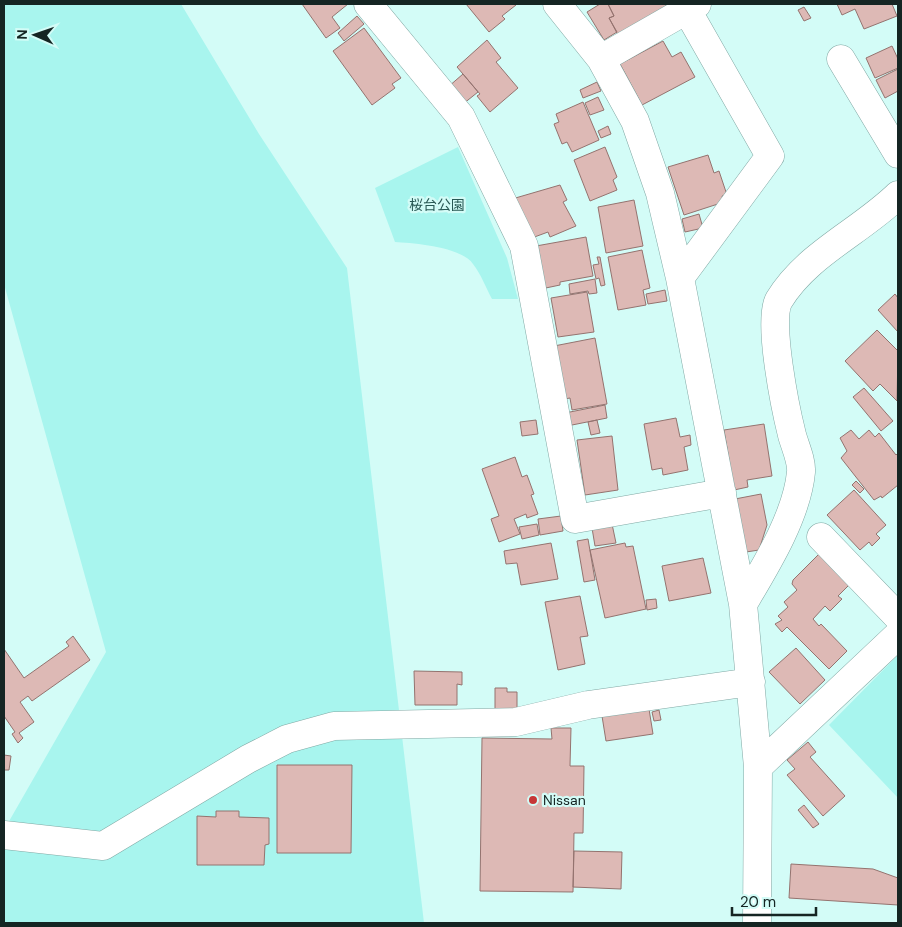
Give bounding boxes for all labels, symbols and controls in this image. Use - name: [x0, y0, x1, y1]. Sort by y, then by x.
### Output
- north arrow: [10, 10, 60, 60]
- text: N: [13, 29, 31, 40]
- park label: 桜台公園: [409, 196, 465, 214]
- place label: Nissan: [543, 791, 586, 809]
- marker: Nissan: [527, 794, 539, 806]
- scale bar: [732, 884, 816, 916]
- text: 20 m: [740, 892, 776, 912]

